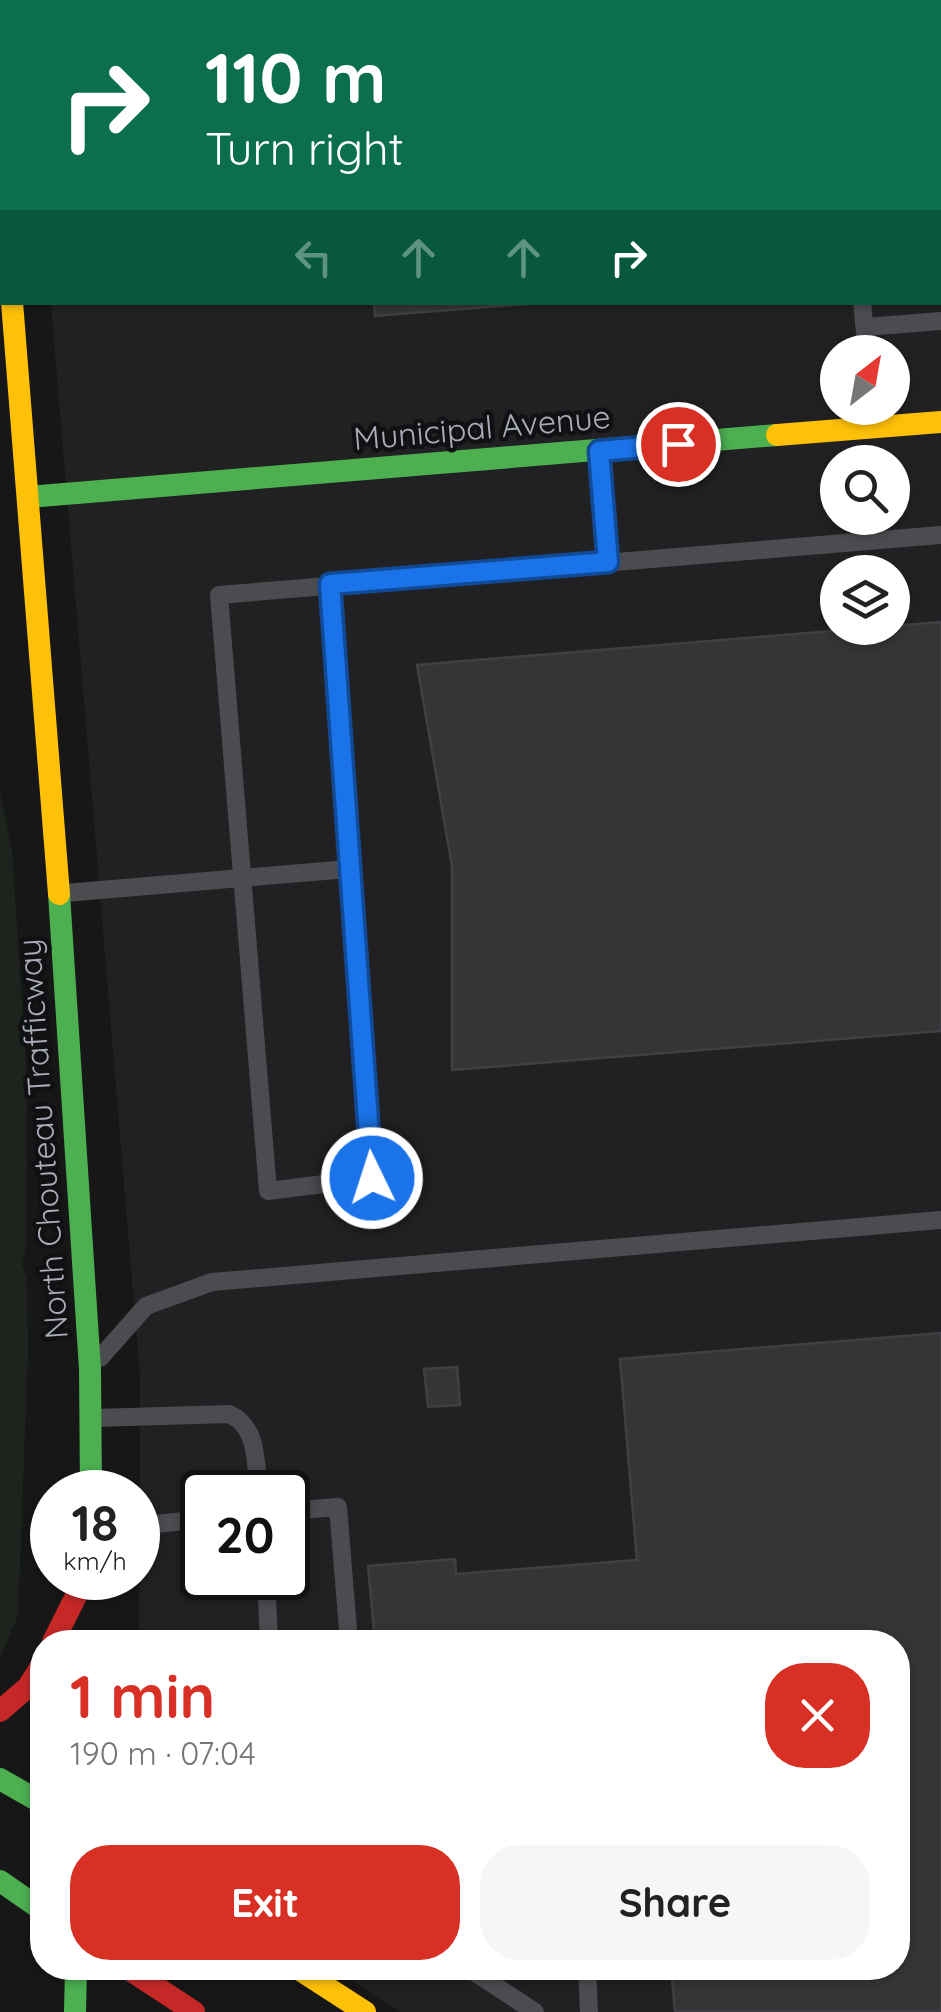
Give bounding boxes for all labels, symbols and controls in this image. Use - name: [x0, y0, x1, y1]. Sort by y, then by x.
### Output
- text: 110 m: [205, 33, 387, 121]
- icon: right: [40, 40, 170, 170]
- text: Turn right: [205, 120, 404, 176]
- icon: left: [286, 230, 341, 285]
- icon: ahead: [391, 230, 446, 285]
- icon: ahead: [496, 230, 551, 285]
- icon: right: [601, 230, 656, 285]
- north arrow: [820, 335, 910, 425]
- map controls: [820, 335, 910, 645]
- street label: Municipal Avenue: [352, 396, 612, 458]
- pin: [636, 402, 721, 487]
- icon: arrive: [651, 417, 706, 472]
- button: search: [820, 445, 910, 535]
- button: layers: [820, 555, 910, 645]
- street label: North Chouteau Trafficway: [8, 938, 76, 1341]
- position arrow: [320, 1126, 424, 1230]
- speed limit sign: 20: [180, 1470, 310, 1600]
- text: 18: [72, 1491, 118, 1554]
- text: km/h: [63, 1545, 127, 1576]
- text: 1 min: [70, 1658, 215, 1733]
- button: close: [765, 1663, 870, 1768]
- text: 190 m · 07:04: [70, 1733, 256, 1773]
- button: Exit: [70, 1845, 460, 1960]
- button: Share: [480, 1845, 870, 1960]

